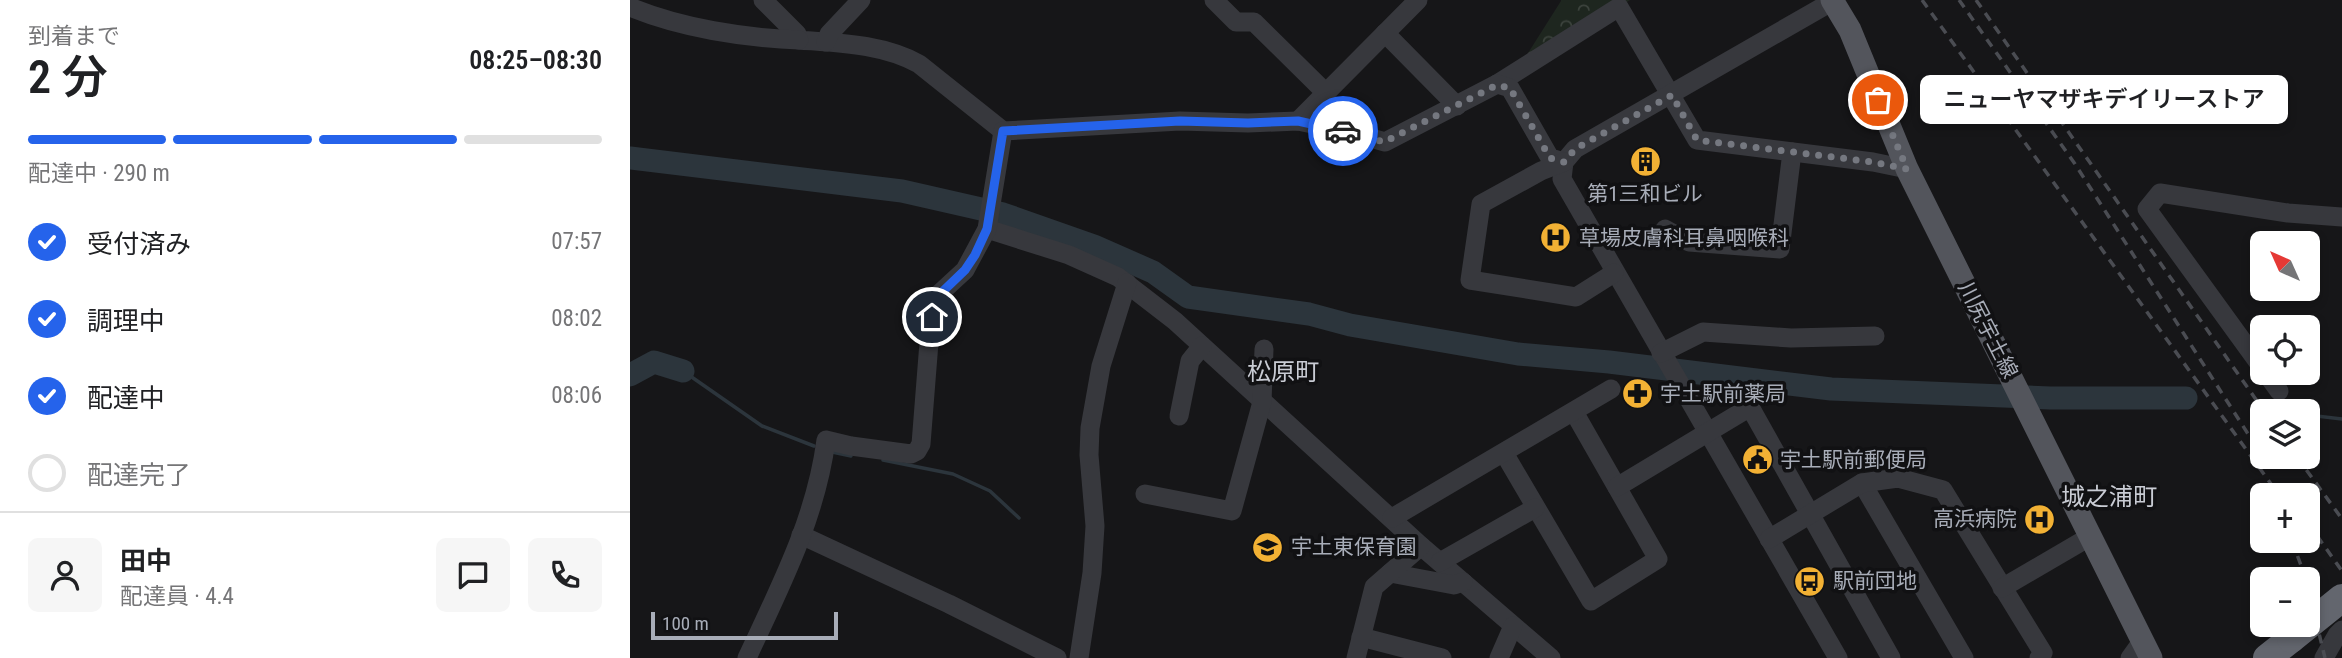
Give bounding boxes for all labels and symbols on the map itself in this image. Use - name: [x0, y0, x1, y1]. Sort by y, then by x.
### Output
- pin: [1848, 70, 1908, 130]
- callout: ニューヤマザキデイリーストア: [1920, 76, 2288, 124]
- courier: [1308, 96, 1378, 166]
- building icon: 第1三和ビル: [1628, 145, 1662, 179]
- place label: 第1三和ビル: [1587, 182, 1703, 206]
- hospital icon: 草場皮膚科耳鼻咽喉科: [1539, 221, 1573, 255]
- place label: 草場皮膚科耳鼻咽喉科: [1579, 226, 1789, 250]
- north arrow: [2250, 231, 2320, 301]
- street label: 川尻宇土線: [1953, 278, 2023, 382]
- pin: [902, 287, 962, 347]
- district label: 松原町: [1247, 358, 1319, 386]
- pharmacy icon: 宇土駅前薬局: [1620, 377, 1654, 411]
- place label: 宇土駅前薬局: [1660, 382, 1786, 406]
- public building icon: 宇土駅前郵便局: [1740, 443, 1774, 477]
- place label: 宇土駅前郵便局: [1780, 448, 1927, 472]
- district label: 城之浦町: [2061, 483, 2157, 511]
- hospital icon: 高浜病院: [2023, 502, 2057, 536]
- place label: 高浜病院: [1933, 507, 2017, 531]
- school or university icon: 宇土東保育園: [1251, 530, 1285, 564]
- place label: 宇土東保育園: [1291, 535, 1417, 559]
- bus stop icon: 駅前団地: [1793, 564, 1827, 598]
- place label: 駅前団地: [1833, 569, 1917, 593]
- scale bar: [651, 609, 838, 641]

